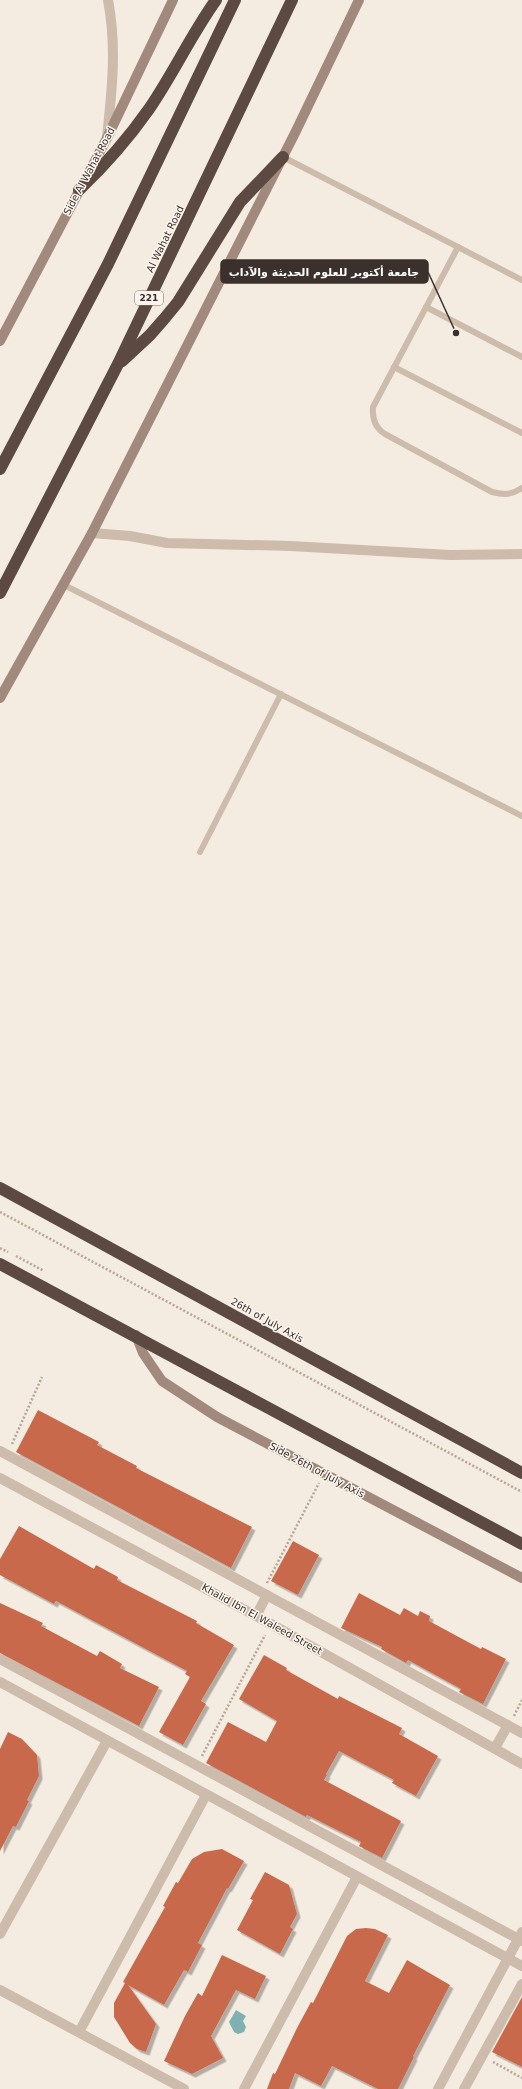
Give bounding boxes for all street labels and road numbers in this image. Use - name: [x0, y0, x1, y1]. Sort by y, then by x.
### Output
- street label: Side Al Wahat Road: [61, 125, 117, 217]
- street label: Al Wahat Road: [144, 204, 186, 274]
- road number: 221: [135, 291, 163, 305]
- street label: 26th of July Axis: [229, 1296, 305, 1344]
- street label: Side 26th of July Axis: [268, 1440, 366, 1500]
- street label: Khalid Ibn El Waleed Street: [200, 1581, 324, 1657]

